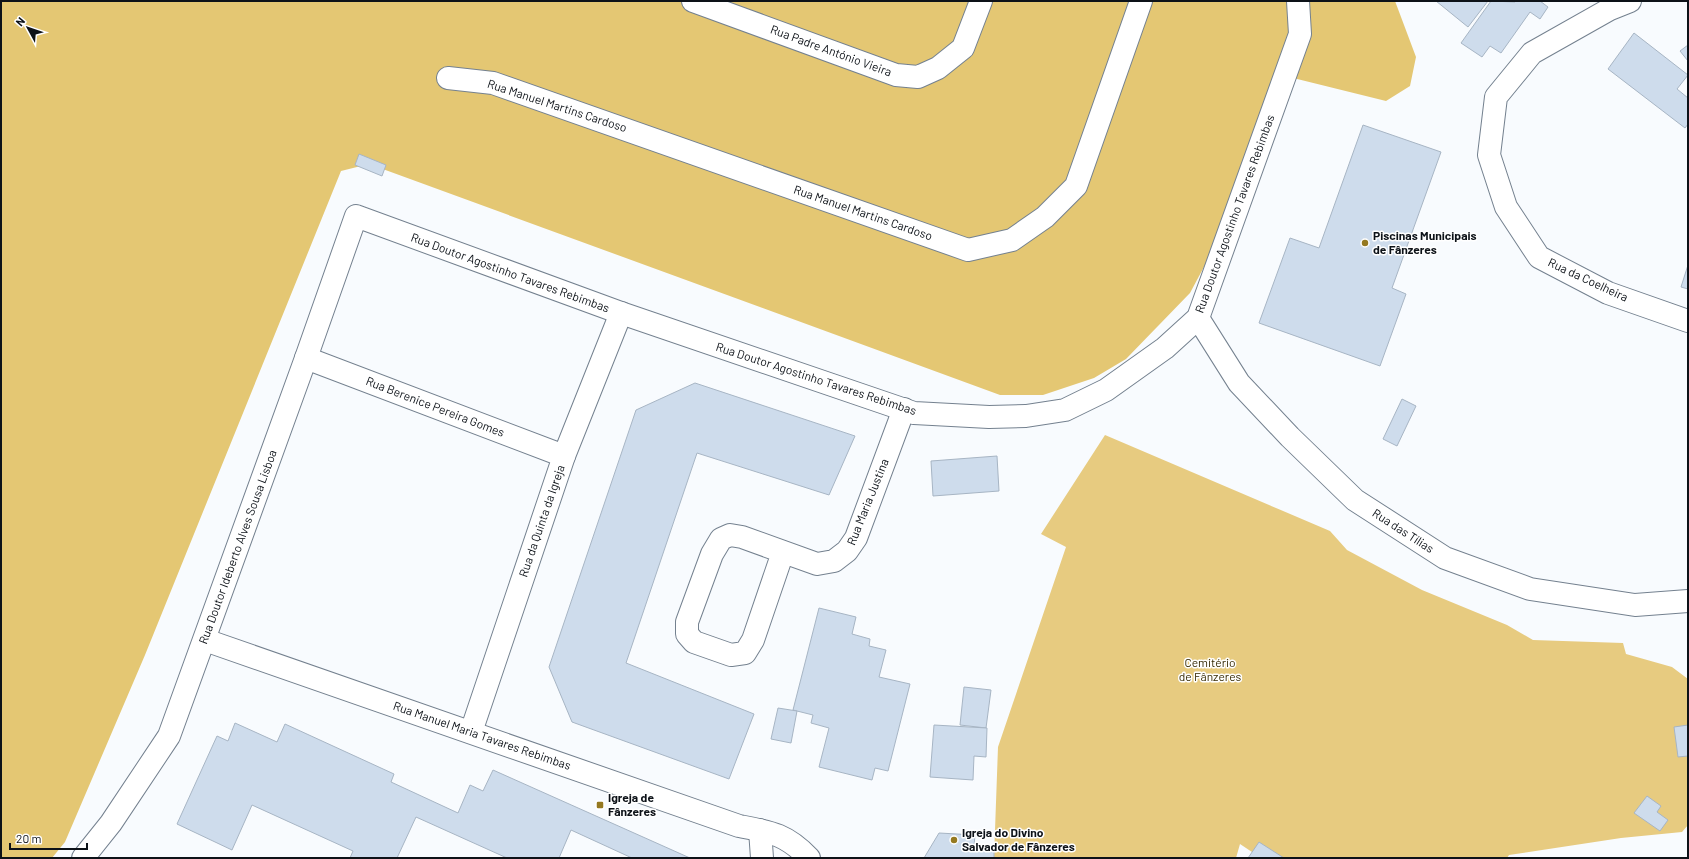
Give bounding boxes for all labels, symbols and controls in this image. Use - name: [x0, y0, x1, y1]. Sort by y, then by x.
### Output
- north arrow: [8, 8, 48, 48]
- text: N: [13, 14, 27, 28]
- street label: Rua Padre António Vieira: [769, 22, 894, 79]
- street label: Rua Manuel Martins Cardoso: [486, 76, 629, 134]
- street label: Rua Doutor Agostinho Tavares Rebimbas: [1192, 112, 1277, 315]
- street label: Rua Manuel Martins Cardoso: [792, 182, 935, 242]
- place label: Piscinas Municipais de Fânzeres: [1373, 228, 1477, 256]
- street label: Rua Doutor Agostinho Tavares Rebimbas: [409, 230, 612, 315]
- marker: Piscinas Municipais de Fânzeres: [1360, 238, 1370, 248]
- street label: Rua da Coelheira: [1546, 254, 1631, 304]
- street label: Rua Doutor Agostinho Tavares Rebimbas: [714, 339, 919, 417]
- street label: Rua Berenice Pereira Gomes: [364, 373, 507, 439]
- street label: Rua Doutor Ideberto Alves Sousa Lisboa: [195, 448, 279, 646]
- street label: Rua Maria Justina: [843, 456, 891, 547]
- street label: Rua da Quinta da Igreja: [515, 463, 567, 579]
- street label: Rua das Tílias: [1370, 505, 1437, 555]
- park label: Cemitério de Fânzeres: [1179, 655, 1241, 683]
- street label: Rua Manuel Maria Tavares Rebimbas: [392, 698, 573, 772]
- place label: Igreja de Fânzeres: [608, 790, 656, 818]
- marker: Igreja de Fânzeres: [595, 800, 605, 810]
- scale bar: [10, 825, 87, 851]
- place label: Igreja do Divino Salvador de Fânzeres: [962, 825, 1075, 853]
- text: 20 m: [16, 831, 42, 845]
- marker: Igreja do Divino Salvador de Fânzeres: [949, 835, 959, 845]

